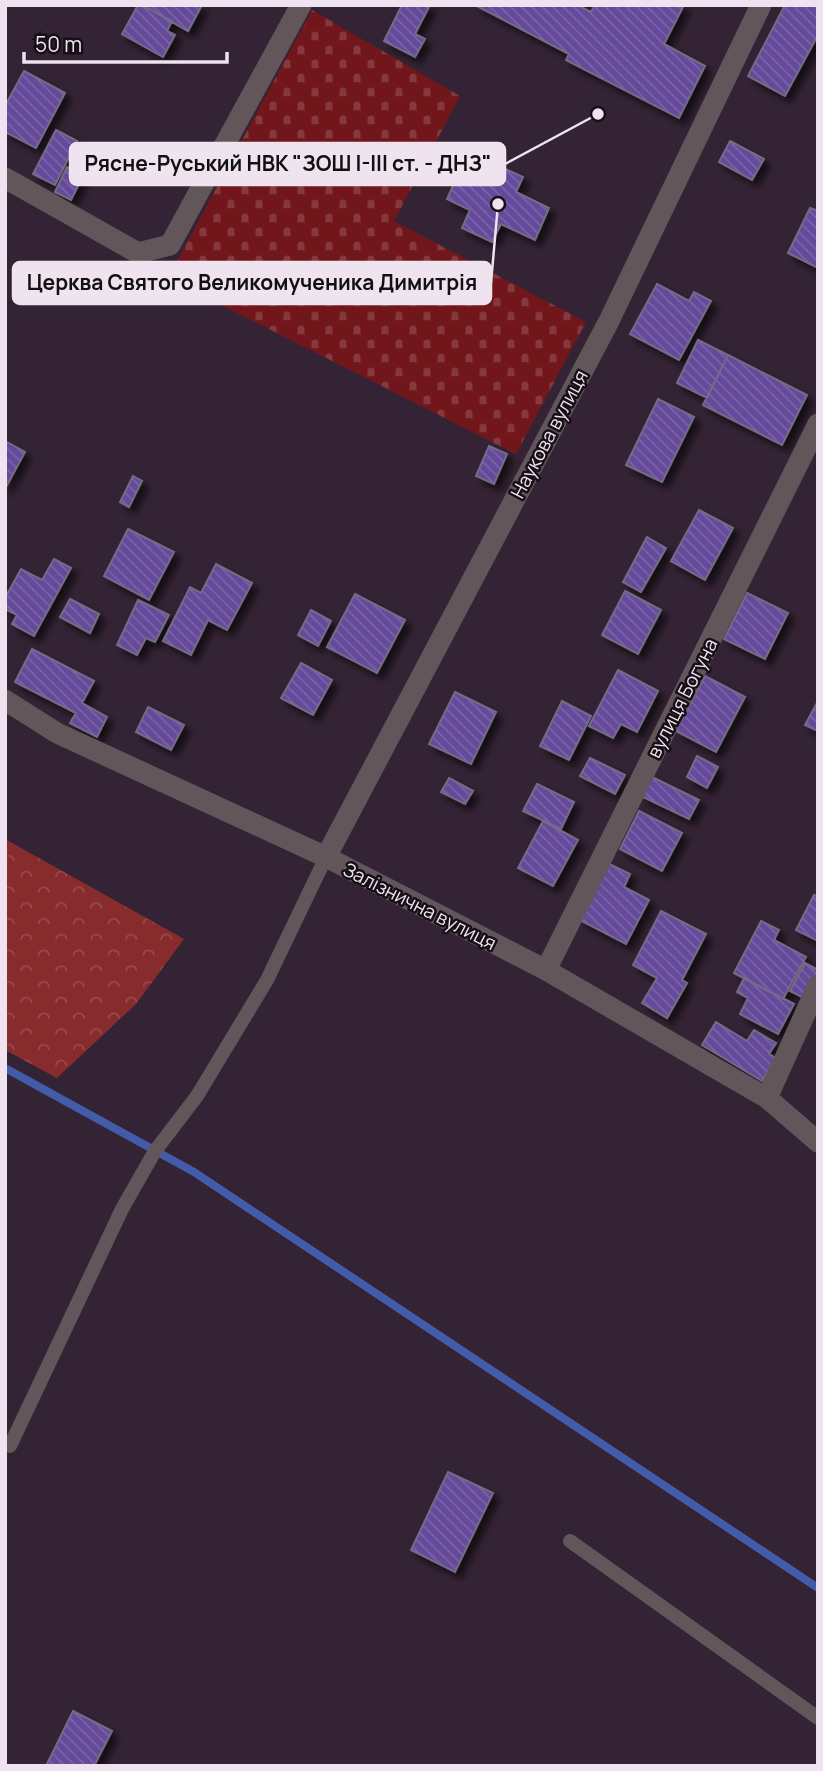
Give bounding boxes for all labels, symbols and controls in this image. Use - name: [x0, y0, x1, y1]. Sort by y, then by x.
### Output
- scale bar: [24, 21, 228, 65]
- text: 50 m: [35, 30, 82, 58]
- callout: Рясне-Руський НВК "ЗОШ І-ІІІ ст. - ДНЗ": [70, 143, 505, 185]
- text: Рясне-Руський НВК "ЗОШ І-ІІІ ст. - ДНЗ": [84, 149, 492, 177]
- callout: Церква Святого Великомученика Димитрія: [13, 262, 491, 304]
- text: Церква Святого Великомученика Димитрія: [27, 268, 477, 296]
- street label: Наукова вулиця: [504, 365, 594, 503]
- street label: вулиця Богуна: [641, 634, 723, 762]
- street label: Залізнична вулиця: [339, 856, 501, 956]

